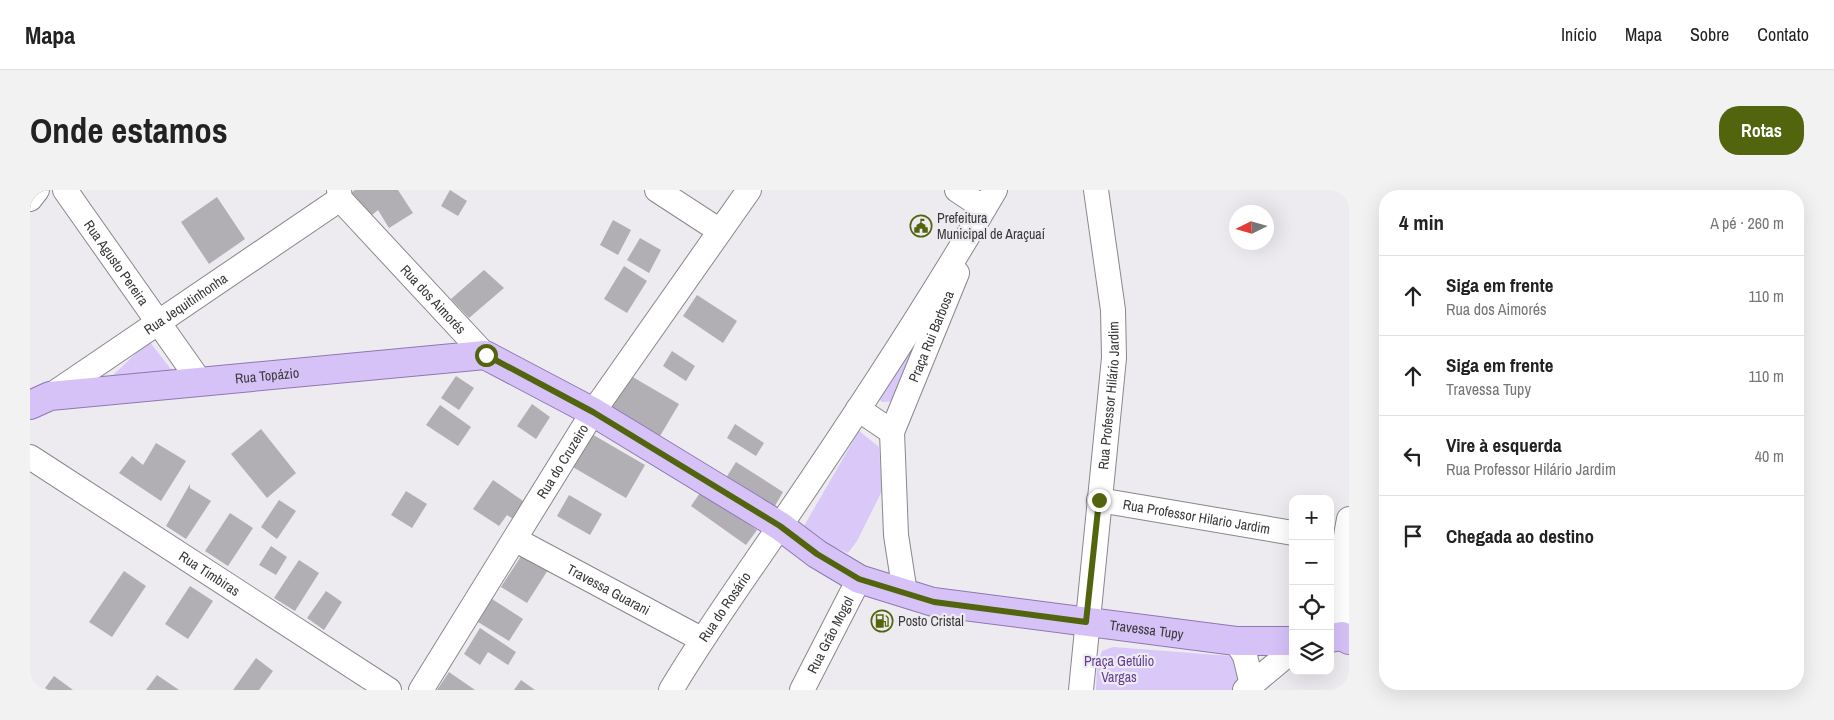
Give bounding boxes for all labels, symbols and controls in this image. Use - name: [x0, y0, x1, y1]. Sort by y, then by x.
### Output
- text: Mapa: [25, 19, 75, 51]
- text: Início: [1561, 22, 1597, 47]
- text: Mapa: [1625, 22, 1662, 47]
- text: Sobre: [1690, 22, 1729, 47]
- text: Contato: [1757, 22, 1809, 47]
- button: Rotas: [1719, 106, 1804, 155]
- text: Onde estamos: [30, 107, 228, 154]
- north arrow: [1229, 205, 1274, 250]
- text: 4 min: [1399, 208, 1444, 237]
- place label: Prefeitura Municipal de Araçuaí: [937, 209, 1046, 243]
- text: A pé · 260 m: [1710, 212, 1784, 234]
- public building icon: Prefeitura Municipal de Araçuaí: [909, 214, 933, 238]
- street label: Rua Agusto Pereira: [80, 217, 153, 309]
- street label: Rua dos Aimorés: [397, 261, 470, 338]
- street label: Rua Jequitinhonha: [140, 269, 231, 339]
- text: Siga em frente: [1446, 272, 1553, 298]
- icon: ahead: [1399, 282, 1427, 310]
- text: 110 m: [1748, 285, 1784, 307]
- street label: Praça Rui Barbosa: [904, 288, 958, 385]
- text: Rua dos Aimorés: [1446, 298, 1547, 320]
- street label: Rua Professor Hilário Jardim: [1094, 321, 1123, 470]
- route start: [475, 344, 498, 367]
- text: Siga em frente: [1446, 352, 1553, 378]
- icon: ahead: [1399, 362, 1427, 390]
- street label: Rua Topázio: [234, 364, 300, 388]
- text: 110 m: [1748, 365, 1784, 387]
- text: Travessa Tupy: [1446, 378, 1531, 400]
- street label: Rua do Cruzeiro: [533, 421, 592, 502]
- text: Vire à esquerda: [1446, 432, 1562, 458]
- icon: left: [1399, 442, 1427, 470]
- text: 40 m: [1755, 445, 1784, 467]
- text: Rua Professor Hilário Jardim: [1446, 458, 1616, 480]
- route end: [1088, 489, 1111, 512]
- street label: Rua Professor Hilario Jardim: [1122, 495, 1271, 538]
- map controls: [1289, 495, 1334, 675]
- button: +: [1289, 495, 1334, 540]
- icon: arrive: [1399, 522, 1427, 550]
- text: Chegada ao destino: [1446, 523, 1594, 549]
- button: −: [1289, 540, 1334, 585]
- street label: Rua Timbiras: [176, 547, 244, 600]
- street label: Travessa Guarani: [564, 560, 653, 619]
- street label: Rua do Rosário: [695, 568, 755, 645]
- button: locate: [1289, 585, 1334, 630]
- street label: Rua Grão Mogol: [803, 593, 858, 676]
- fuel station icon: Posto Cristal: [870, 609, 894, 633]
- place label: Posto Cristal: [898, 612, 964, 630]
- street label: Travessa Tupy: [1108, 616, 1185, 643]
- button: layers: [1289, 630, 1334, 675]
- park label: Praça Getúlio Vargas: [1084, 652, 1154, 686]

